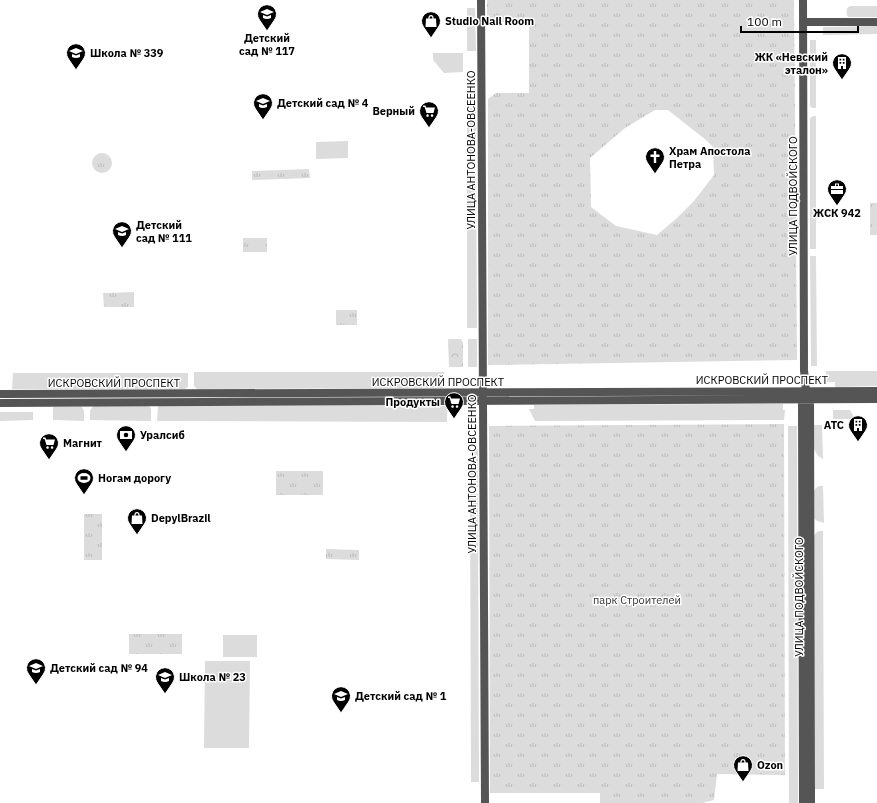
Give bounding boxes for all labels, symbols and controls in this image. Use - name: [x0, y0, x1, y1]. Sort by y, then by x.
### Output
- school or university icon: Детский сад № 117: [256, 3, 278, 31]
- scale bar: [741, 8, 858, 34]
- shop icon: Studio Nail Room: [420, 10, 442, 38]
- place label: Studio Nail Room: [445, 14, 534, 28]
- text: 100 m: [747, 14, 782, 29]
- place label: Детский сад № 117: [239, 31, 295, 58]
- school or university icon: Школа № 339: [65, 42, 87, 70]
- place label: Школа № 339: [90, 46, 164, 60]
- place label: ЖК «Невский эталон»: [755, 50, 828, 77]
- building icon: ЖК «Невский эталон»: [831, 52, 853, 80]
- street label: УЛИЦА АНТОНОВА-ОВСЕЕНКО: [464, 70, 478, 229]
- school or university icon: Детский сад № 4: [252, 92, 274, 120]
- place label: Детский сад № 4: [277, 96, 369, 110]
- supermarket icon: Верный: [418, 100, 440, 128]
- place label: Верный: [372, 104, 415, 118]
- street label: УЛИЦА ПОДВОЙСКОГО: [786, 136, 800, 256]
- place label: Храм Апостола Петра: [669, 144, 750, 171]
- church icon: Храм Апостола Петра: [644, 146, 666, 174]
- office icon: ЖСК 942: [826, 178, 848, 206]
- place label: ЖСК 942: [813, 206, 861, 220]
- place label: Детский сад № 111: [136, 218, 192, 245]
- school or university icon: Детский сад № 111: [111, 220, 133, 248]
- street label: ИСКРОВСКИЙ ПРОСПЕКТ: [696, 373, 829, 387]
- street label: ИСКРОВСКИЙ ПРОСПЕКТ: [372, 375, 505, 389]
- street label: ИСКРОВСКИЙ ПРОСПЕКТ: [48, 376, 181, 390]
- supermarket icon: Продукты: [443, 391, 465, 419]
- street label: УЛИЦА АНТОНОВА-ОВСЕЕНКО: [465, 394, 479, 553]
- place label: Продукты: [386, 395, 440, 409]
- building icon: АТС: [847, 414, 869, 442]
- place label: АТС: [824, 418, 844, 432]
- bank icon: Уралсиб: [115, 424, 137, 452]
- place label: Уралсиб: [140, 428, 185, 442]
- supermarket icon: Магнит: [38, 432, 60, 460]
- place label: Магнит: [63, 436, 103, 450]
- sports icon: Ногам дорогу: [73, 467, 95, 495]
- place label: Ногам дорогу: [98, 471, 171, 485]
- shop icon: DepylBrazil: [126, 507, 148, 535]
- place label: DepylBrazil: [151, 511, 211, 525]
- street label: УЛИЦА ПОДВОЙСКОГО: [792, 537, 806, 657]
- park label: парк Строителей: [593, 593, 681, 607]
- school or university icon: Детский сад № 94: [25, 657, 47, 685]
- place label: Детский сад № 94: [50, 661, 148, 675]
- school or university icon: Школа № 23: [154, 666, 176, 694]
- place label: Школа № 23: [179, 670, 246, 684]
- school or university icon: Детский сад № 1: [330, 685, 352, 713]
- place label: Детский сад № 1: [355, 689, 447, 703]
- shop icon: Ozon: [732, 754, 754, 782]
- place label: Ozon: [757, 758, 783, 772]

